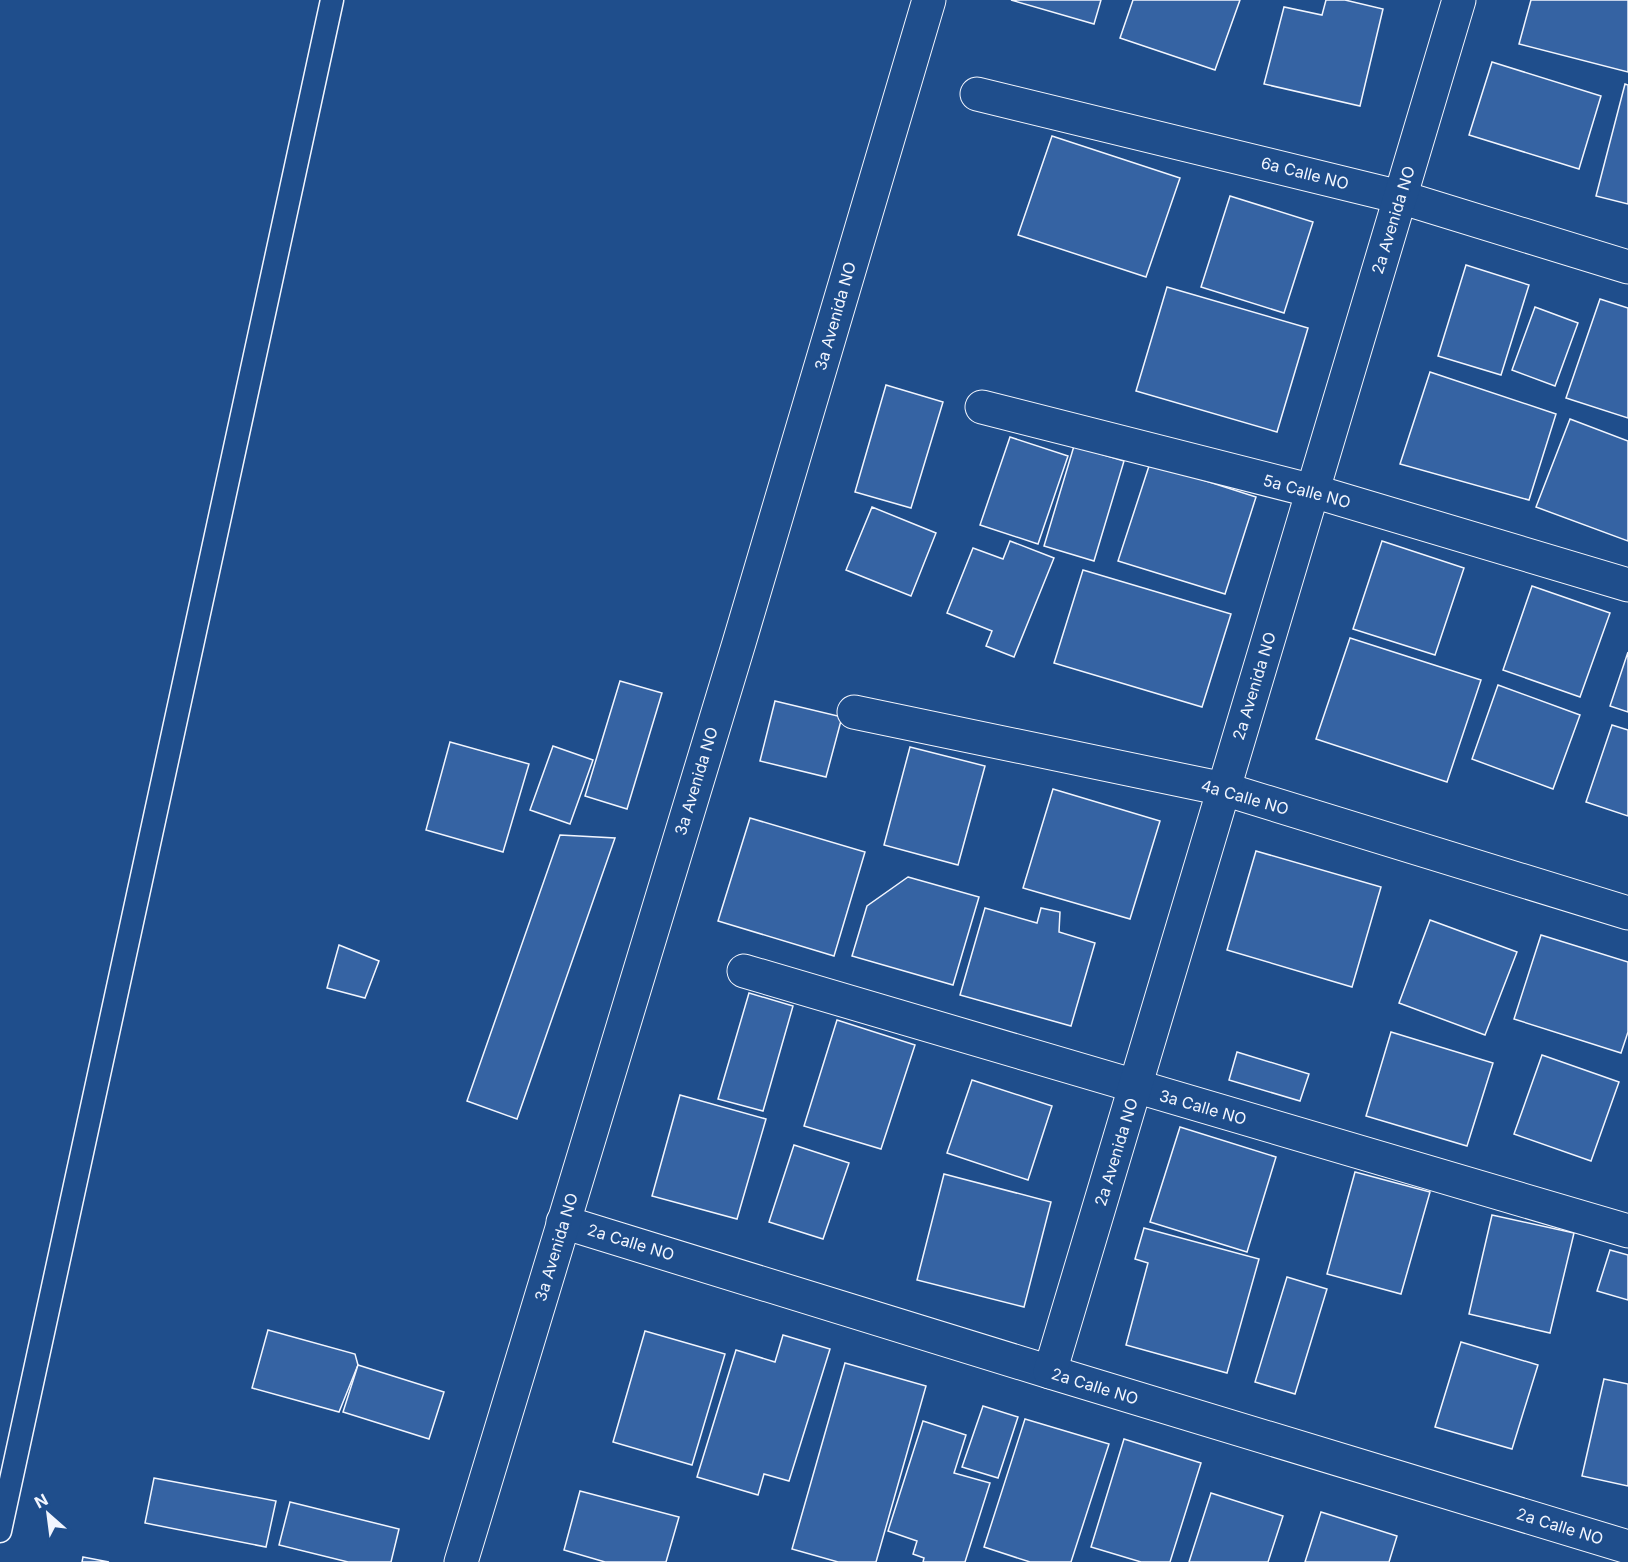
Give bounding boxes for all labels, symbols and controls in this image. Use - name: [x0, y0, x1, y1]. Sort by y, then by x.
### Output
- street label: 6a Calle NO: [1259, 152, 1351, 194]
- street label: 2a Avenida NO: [1367, 163, 1419, 277]
- street label: 3a Avenida NO: [810, 259, 860, 373]
- street label: 5a Calle NO: [1261, 470, 1353, 512]
- street label: 2a Avenida NO: [1228, 629, 1280, 743]
- street label: 3a Avenida NO: [670, 724, 722, 838]
- street label: 4a Calle NO: [1199, 775, 1291, 819]
- street label: 3a Calle NO: [1157, 1085, 1249, 1129]
- street label: 2a Avenida NO: [1090, 1095, 1142, 1209]
- street label: 3a Avenida NO: [530, 1190, 582, 1304]
- street label: 2a Calle NO: [585, 1219, 677, 1265]
- street label: 2a Calle NO: [1049, 1363, 1141, 1409]
- north arrow: [18, 1484, 78, 1544]
- text: N: [31, 1489, 51, 1512]
- street label: 2a Calle NO: [1514, 1503, 1606, 1549]

